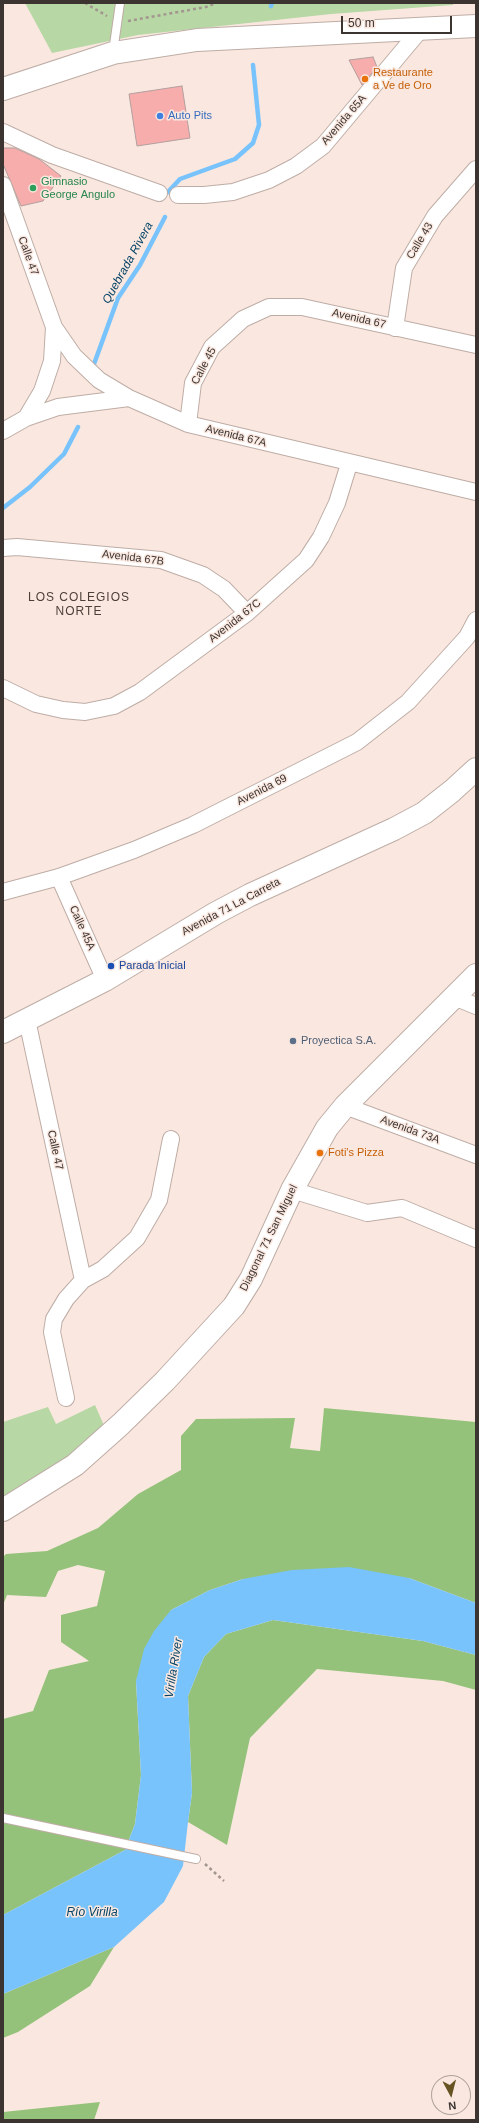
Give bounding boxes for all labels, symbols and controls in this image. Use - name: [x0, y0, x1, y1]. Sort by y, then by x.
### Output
- scale bar: [343, 8, 454, 34]
- text: 50 m: [348, 16, 375, 30]
- place label: Restaurante a Ve de Oro: [373, 66, 433, 92]
- marker: Restaurante a Ve de Oro: [360, 74, 370, 84]
- street label: Avenida 65A: [319, 92, 369, 148]
- place label: Auto Pits: [168, 109, 212, 123]
- marker: Auto Pits: [155, 111, 165, 121]
- place label: Gimnasio George Angulo: [41, 175, 115, 201]
- marker: Gimnasio George Angulo: [28, 183, 38, 193]
- water label: Quebrada Rivera: [100, 220, 156, 306]
- street label: Calle 43: [404, 220, 436, 262]
- street label: Calle 47: [15, 235, 41, 277]
- street label: Avenida 67: [331, 306, 387, 332]
- street label: Calle 45: [189, 345, 219, 387]
- street label: Avenida 67A: [204, 422, 268, 450]
- street label: Avenida 67B: [101, 548, 165, 568]
- district label: LOS COLEGIOS NORTE: [28, 591, 130, 619]
- street label: Avenida 67C: [206, 596, 264, 646]
- street label: Avenida 69: [235, 772, 289, 808]
- street label: Avenida 71 La Carreta: [179, 875, 283, 939]
- street label: Calle 45A: [66, 904, 98, 952]
- place label: Parada Inicial: [119, 959, 186, 973]
- marker: Parada Inicial: [106, 961, 116, 971]
- place label: Proyectica S.A.: [301, 1034, 376, 1048]
- marker: Proyectica S.A.: [288, 1036, 298, 1046]
- street label: Avenida 73A: [379, 1113, 441, 1147]
- street label: Calle 47: [44, 1129, 66, 1171]
- place label: Foti's Pizza: [328, 1146, 384, 1160]
- marker: Foti's Pizza: [315, 1148, 325, 1158]
- street label: Diagonal 71 San Miguel: [237, 1183, 301, 1293]
- water label: Virilla River: [162, 1637, 186, 1699]
- water label: Río Virilla: [66, 1906, 118, 1920]
- north arrow: [431, 2075, 471, 2115]
- text: N: [448, 2099, 457, 2112]

